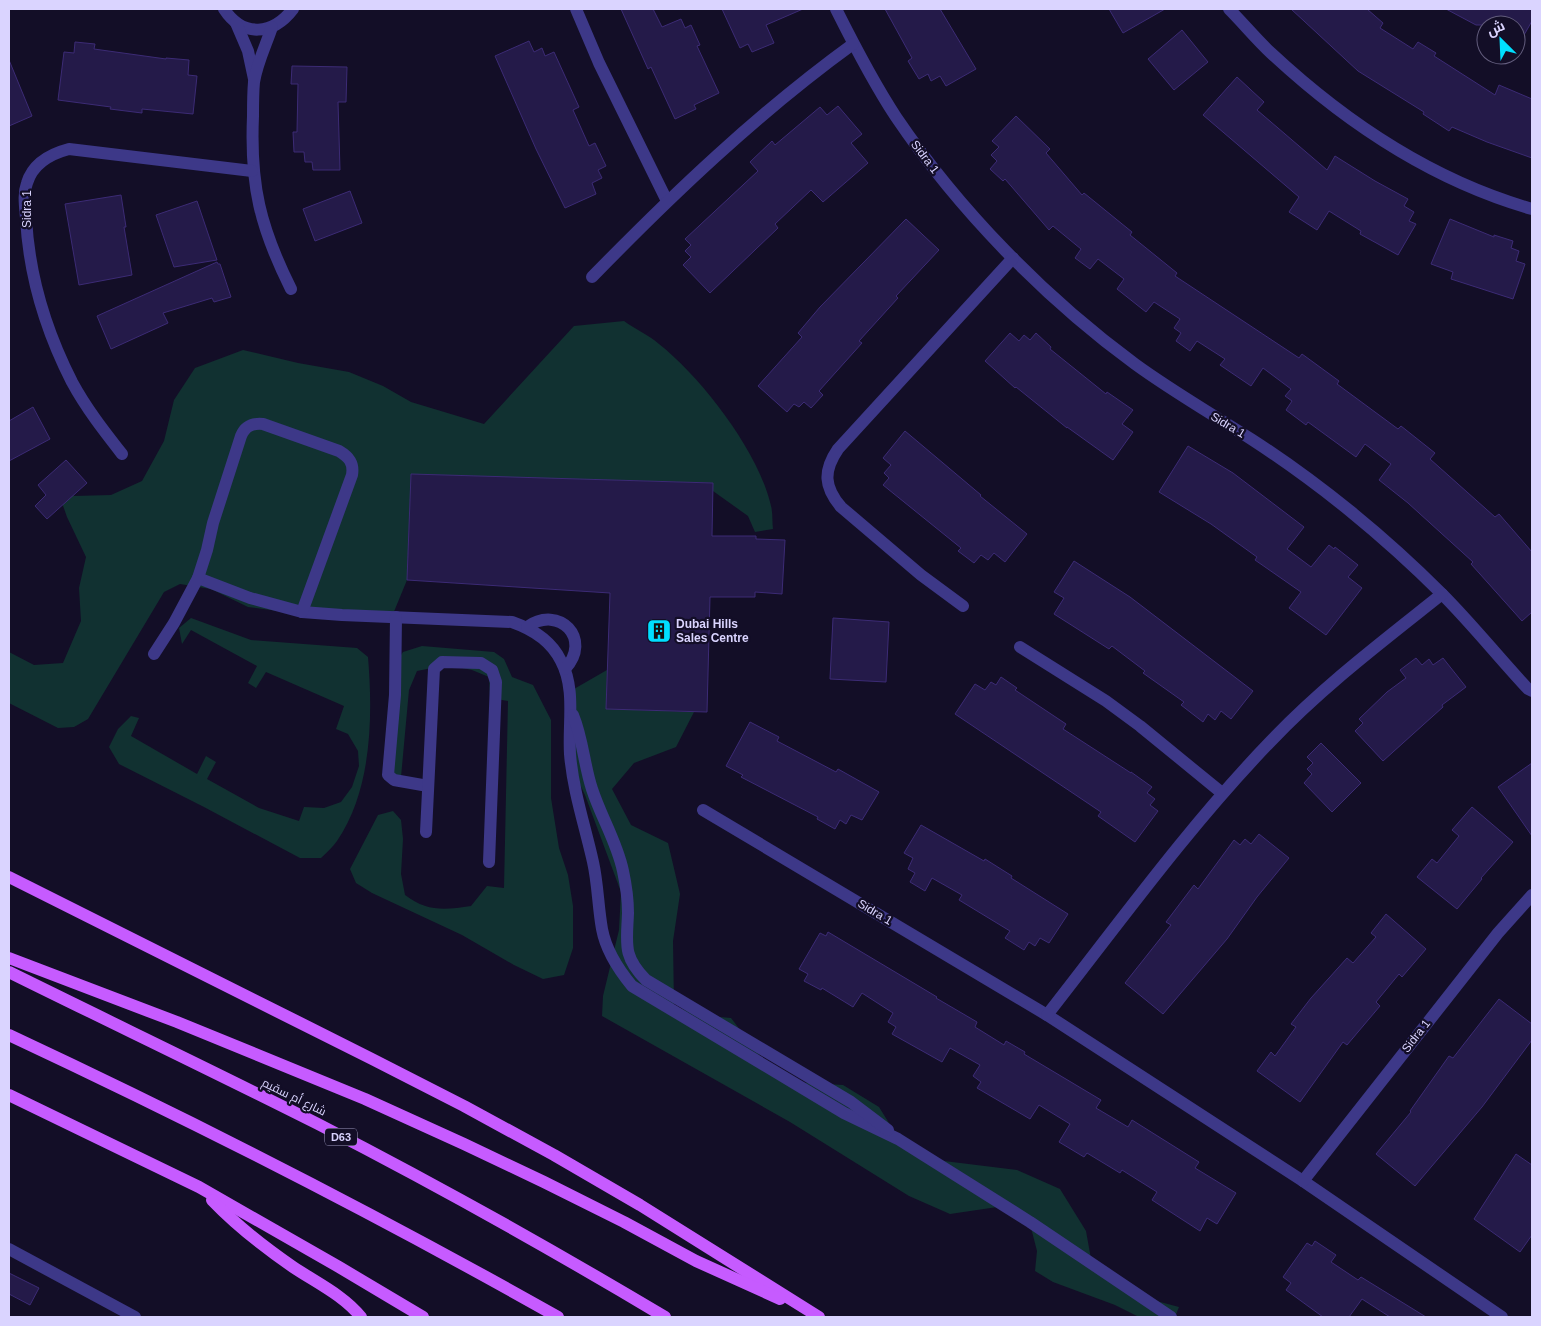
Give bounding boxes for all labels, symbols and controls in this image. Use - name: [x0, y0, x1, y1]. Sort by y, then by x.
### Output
- north arrow: [1476, 15, 1526, 65]
- text: ش: [1484, 17, 1508, 40]
- street label: Sidra 1: [908, 138, 942, 177]
- street label: Sidra 1: [20, 190, 34, 228]
- street label: Sidra 1: [1208, 409, 1248, 441]
- place label: Dubai Hills Sales Centre: [676, 617, 749, 645]
- building icon: Dubai Hills Sales Centre: [646, 618, 672, 644]
- street label: Sidra 1: [855, 896, 895, 928]
- street label: Sidra 1: [1399, 1016, 1433, 1055]
- street label: شارع أم سقيم: [259, 1075, 329, 1119]
- road number: D63: [325, 1128, 357, 1146]

